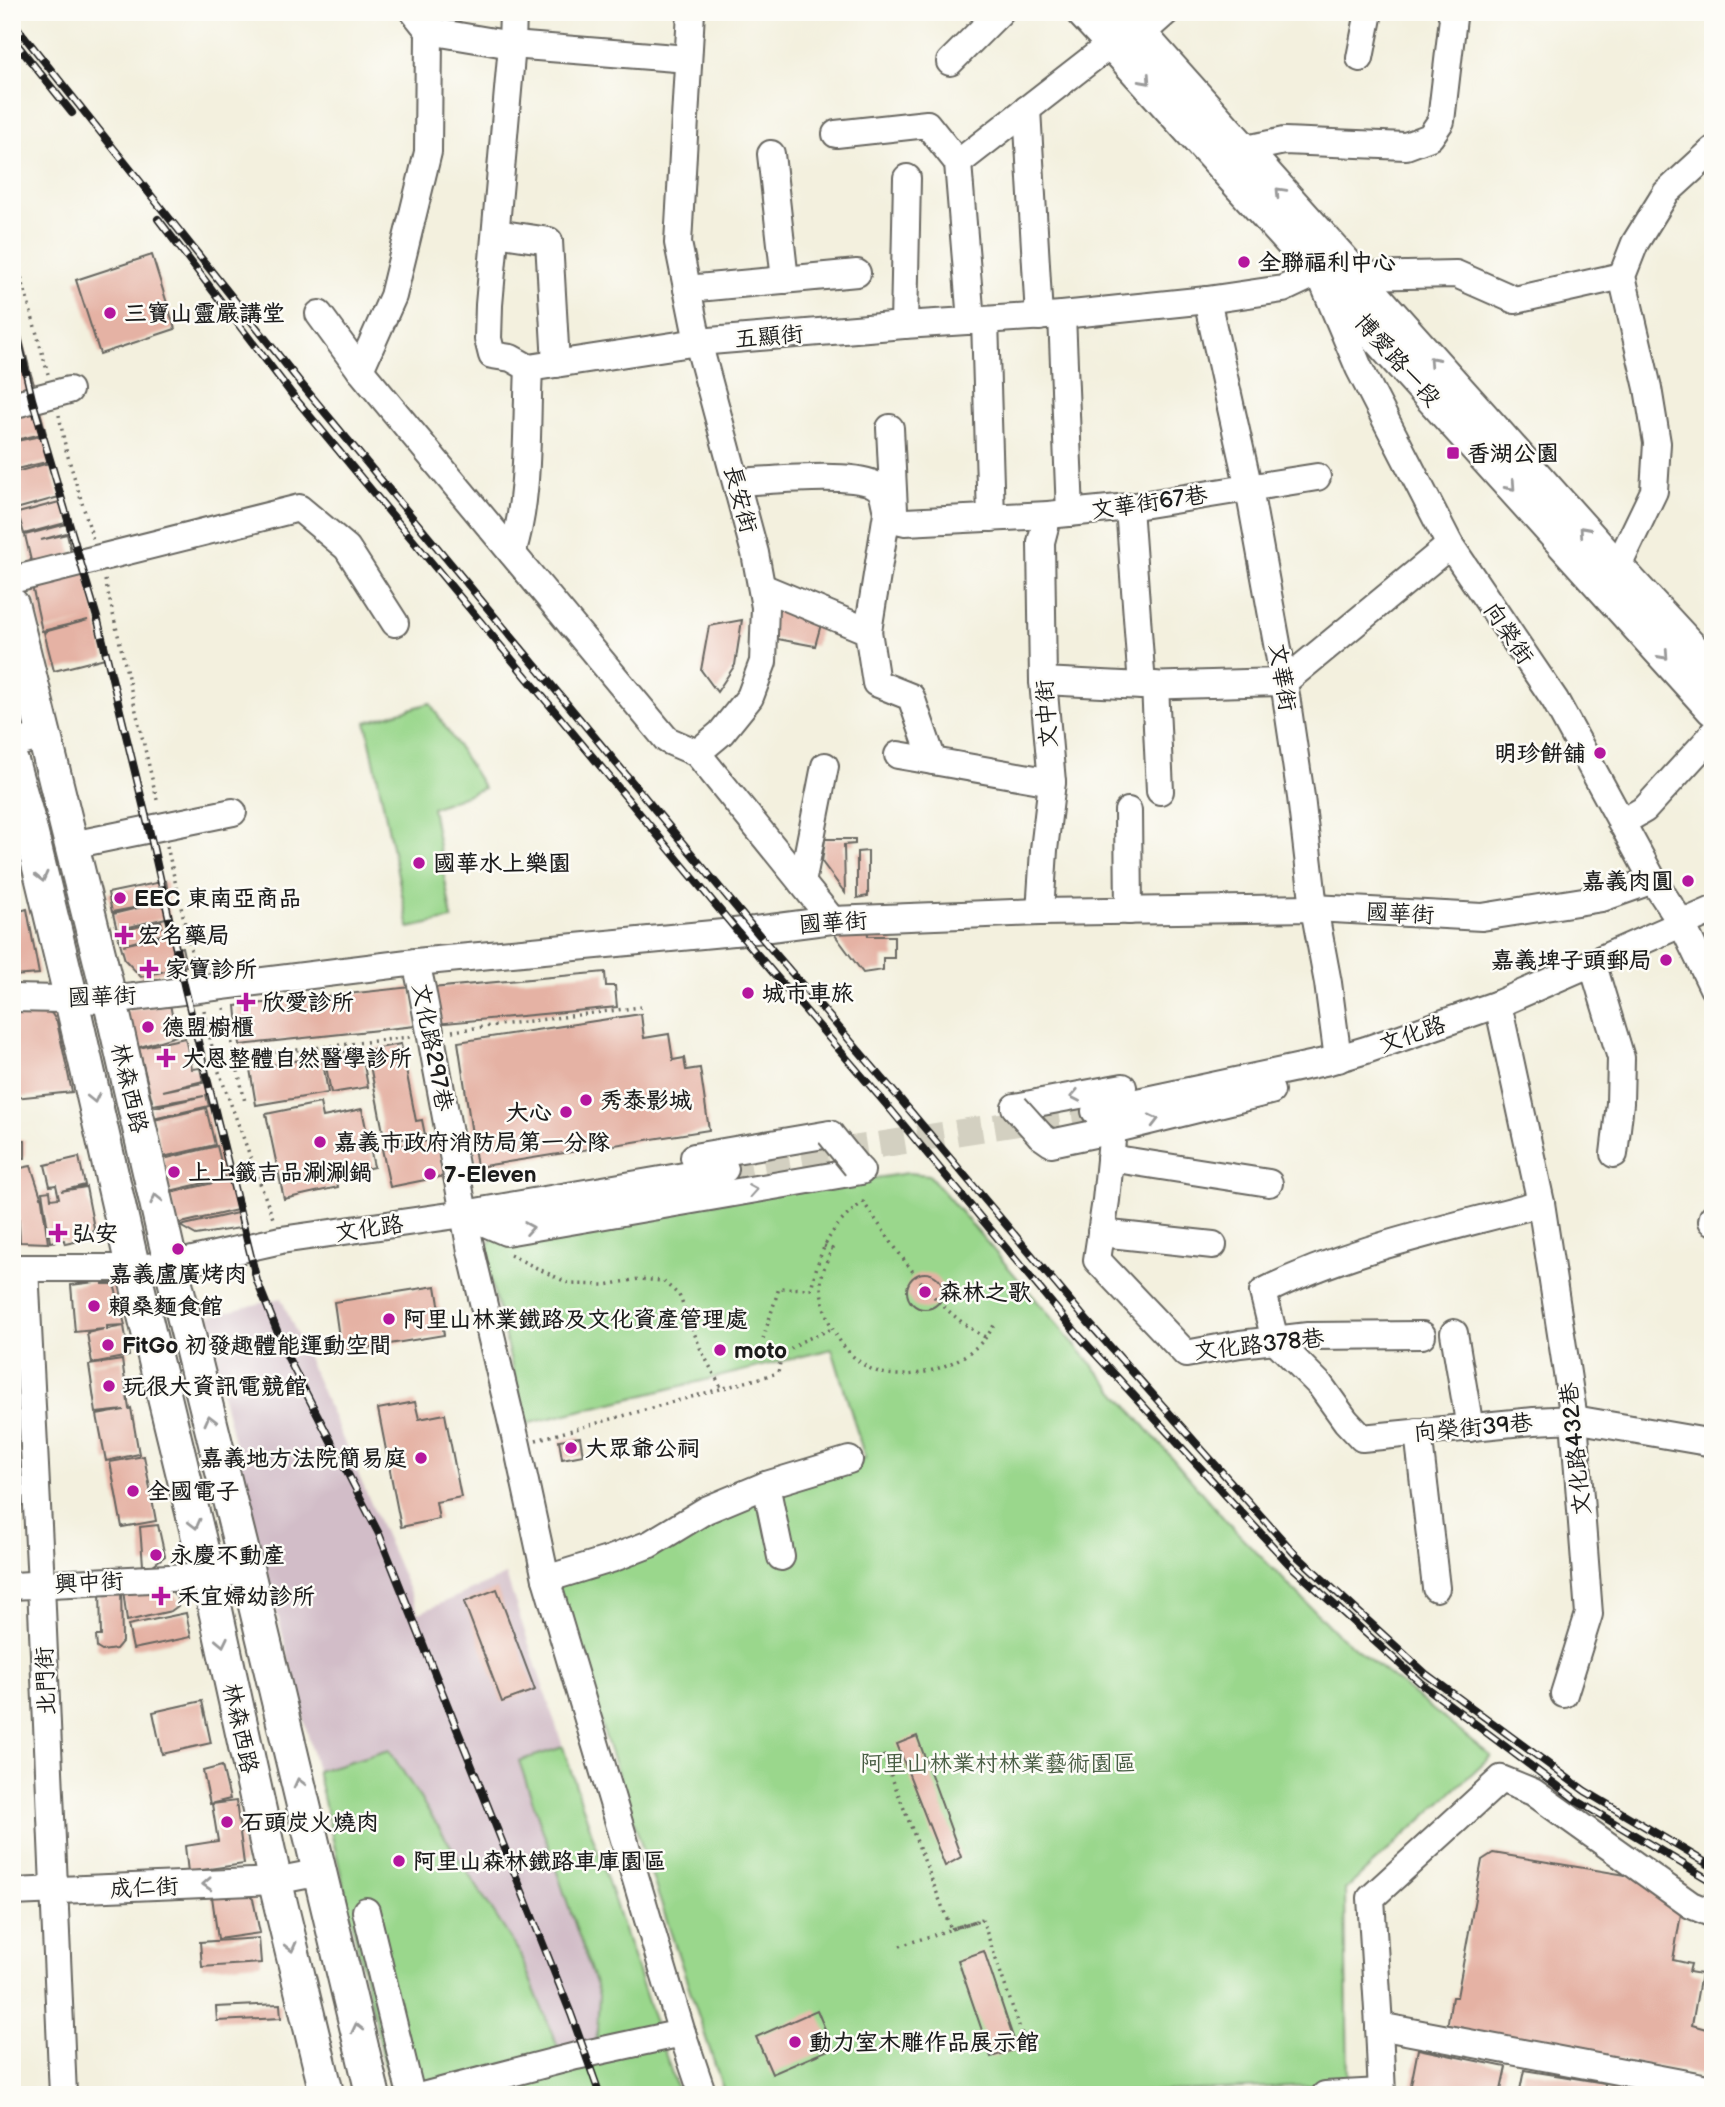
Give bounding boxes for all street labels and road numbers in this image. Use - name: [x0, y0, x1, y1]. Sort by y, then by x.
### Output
- street label: 博愛路一段: [1348, 309, 1446, 413]
- street label: 五顯街: [733, 320, 805, 354]
- street label: 長安街: [718, 462, 762, 536]
- street label: 文華街67巷: [1089, 481, 1210, 525]
- street label: 向榮街: [1477, 597, 1539, 670]
- street label: 文華街: [1263, 641, 1301, 713]
- street label: 文中街: [1031, 679, 1063, 749]
- street label: 國華街: [1365, 898, 1435, 930]
- street label: 國華街: [798, 907, 868, 939]
- street label: 文化路297巷: [406, 981, 458, 1115]
- street label: 國華街: [67, 982, 137, 1012]
- street label: 文化路: [1375, 1010, 1450, 1059]
- street label: 林森西路: [105, 1040, 153, 1136]
- street label: 文化路: [333, 1210, 405, 1248]
- street label: 文化路378巷: [1193, 1324, 1327, 1366]
- street label: 文化路432巷: [1555, 1380, 1597, 1517]
- street label: 向榮街39巷: [1412, 1409, 1535, 1447]
- street label: 興中街: [54, 1567, 124, 1599]
- street label: 北門街: [31, 1646, 61, 1716]
- street label: 林森西路: [217, 1680, 263, 1776]
- street label: 成仁街: [109, 1872, 179, 1904]

